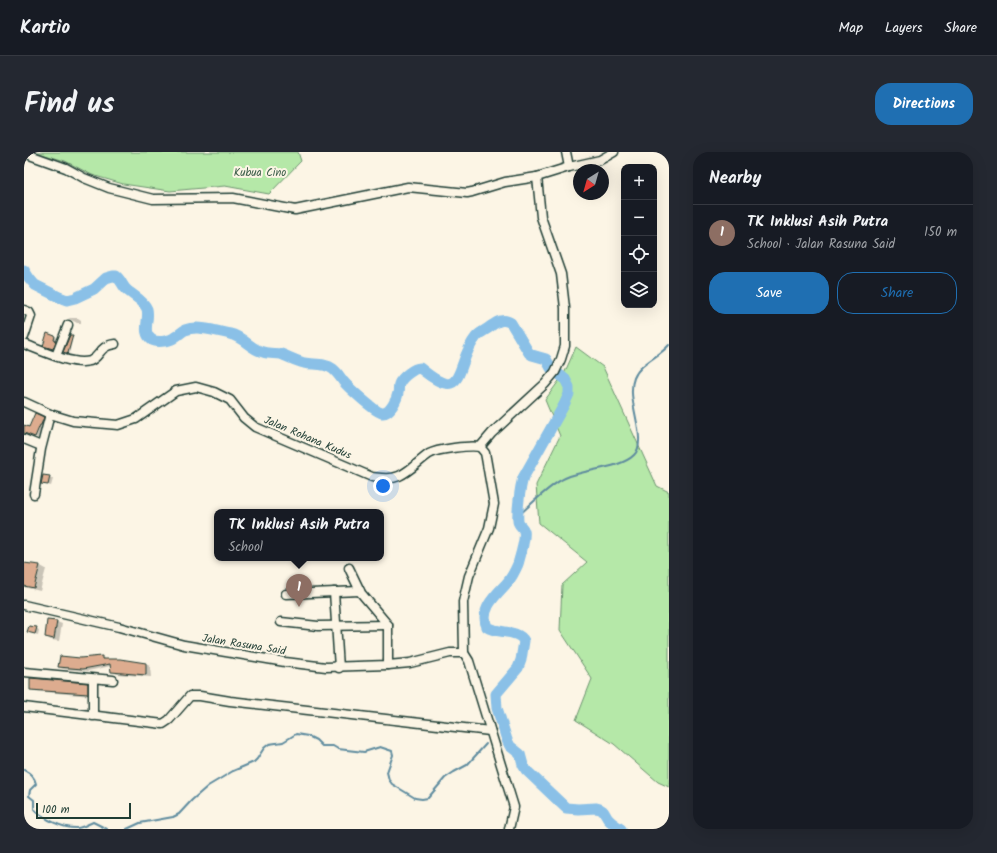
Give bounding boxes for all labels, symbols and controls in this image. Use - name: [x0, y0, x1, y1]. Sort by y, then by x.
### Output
- text: Kartio: [20, 13, 70, 43]
- text: Map: [839, 17, 863, 39]
- text: Layers: [885, 17, 923, 39]
- text: Share: [945, 17, 977, 39]
- text: Find us: [24, 82, 115, 127]
- button: Directions: [875, 83, 973, 125]
- park label: Kubua Cino: [234, 164, 286, 182]
- north arrow: [573, 164, 609, 200]
- map controls: [621, 164, 657, 308]
- button: +: [621, 164, 657, 200]
- text: Nearby: [709, 165, 761, 192]
- button: −: [621, 200, 657, 236]
- text: TK Inklusi Asih Putra: [747, 210, 888, 234]
- text: 1: [720, 222, 724, 243]
- text: 150 m: [924, 222, 957, 243]
- text: School · Jalan Rasuna Said: [747, 234, 895, 255]
- button: locate: [621, 236, 657, 272]
- button: layers: [621, 272, 657, 308]
- button: Save: [709, 272, 829, 314]
- button: Share: [837, 272, 957, 314]
- street label: Jalan Rohana Kudus: [261, 411, 354, 465]
- your location: [373, 476, 393, 496]
- popup: [214, 509, 384, 561]
- text: TK Inklusi Asih Putra: [228, 513, 370, 537]
- text: School: [228, 537, 263, 558]
- pin: 1: [286, 574, 312, 607]
- street label: Jalan Rasuna Said: [201, 629, 287, 661]
- scale bar: [36, 801, 131, 820]
- text: 100 m: [42, 801, 70, 819]

